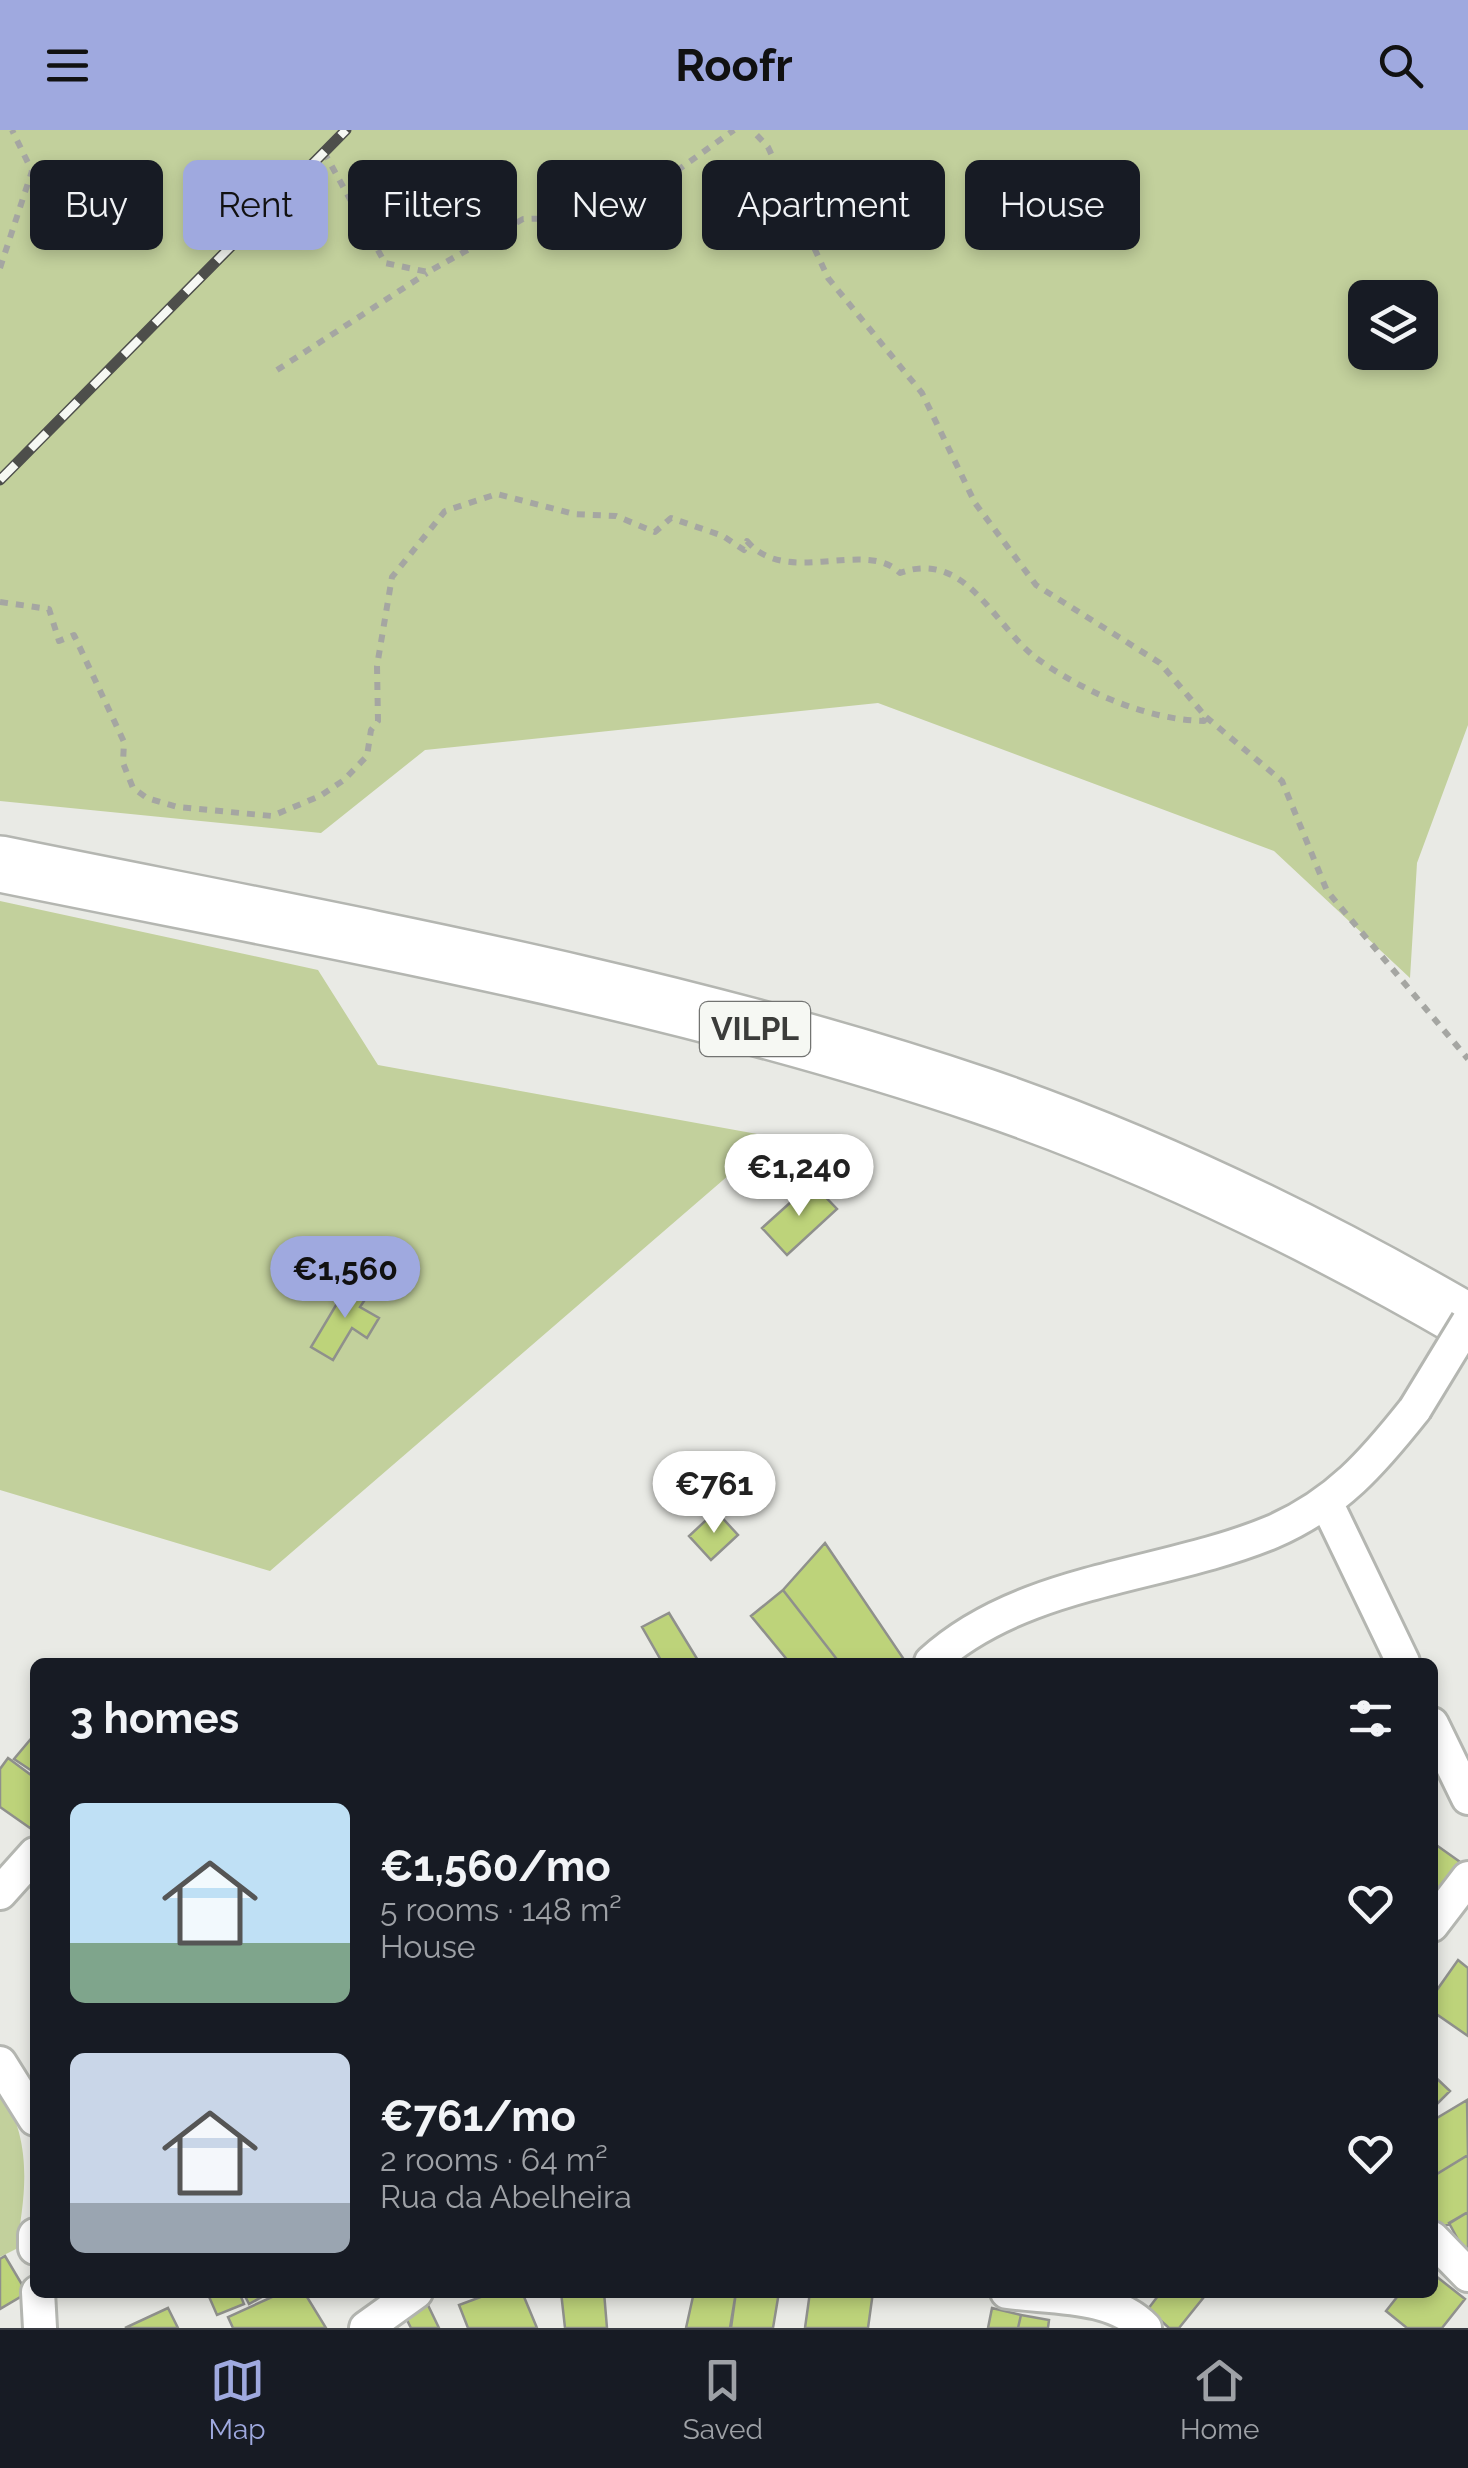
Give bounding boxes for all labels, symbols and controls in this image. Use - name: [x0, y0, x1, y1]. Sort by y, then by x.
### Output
- icon: menu: [40, 38, 95, 93]
- icon: search: [1373, 38, 1428, 93]
- text: Roofr: [675, 39, 793, 92]
- chip: Buy: [30, 160, 163, 250]
- chip: Rent: [183, 160, 328, 250]
- chip: Filters: [348, 160, 517, 250]
- chip: New: [537, 160, 682, 250]
- chip: Apartment: [702, 160, 945, 250]
- chip: House: [965, 160, 1140, 250]
- map controls: [1348, 280, 1438, 370]
- button: layers: [1348, 280, 1438, 370]
- road number: VILPL: [700, 1002, 810, 1056]
- pin: €1,240: [718, 1134, 880, 1219]
- text: €1,240: [747, 1148, 851, 1185]
- pin: €1,560: [264, 1236, 426, 1321]
- text: €1,560: [292, 1250, 398, 1287]
- pin: €761: [655, 1451, 773, 1536]
- text: €761: [675, 1465, 753, 1502]
- icon: filters: [1343, 1691, 1398, 1746]
- text: 3 homes: [70, 1694, 239, 1743]
- text: €1,560/mo: [380, 1842, 611, 1891]
- icon: home: [150, 1843, 270, 1963]
- icon: heart: [1343, 1876, 1398, 1931]
- text: 5 rooms · 148 m²: [380, 1891, 622, 1928]
- text: House: [380, 1928, 476, 1965]
- text: €761/mo: [380, 2092, 576, 2141]
- icon: home: [150, 2093, 270, 2213]
- icon: heart: [1343, 2126, 1398, 2181]
- text: 2 rooms · 64 m²: [380, 2141, 608, 2178]
- text: Rua da Abelheira: [380, 2178, 632, 2215]
- tab: Map: [209, 2353, 266, 2446]
- tab: Saved: [683, 2353, 763, 2446]
- tab: Home: [1180, 2353, 1259, 2446]

